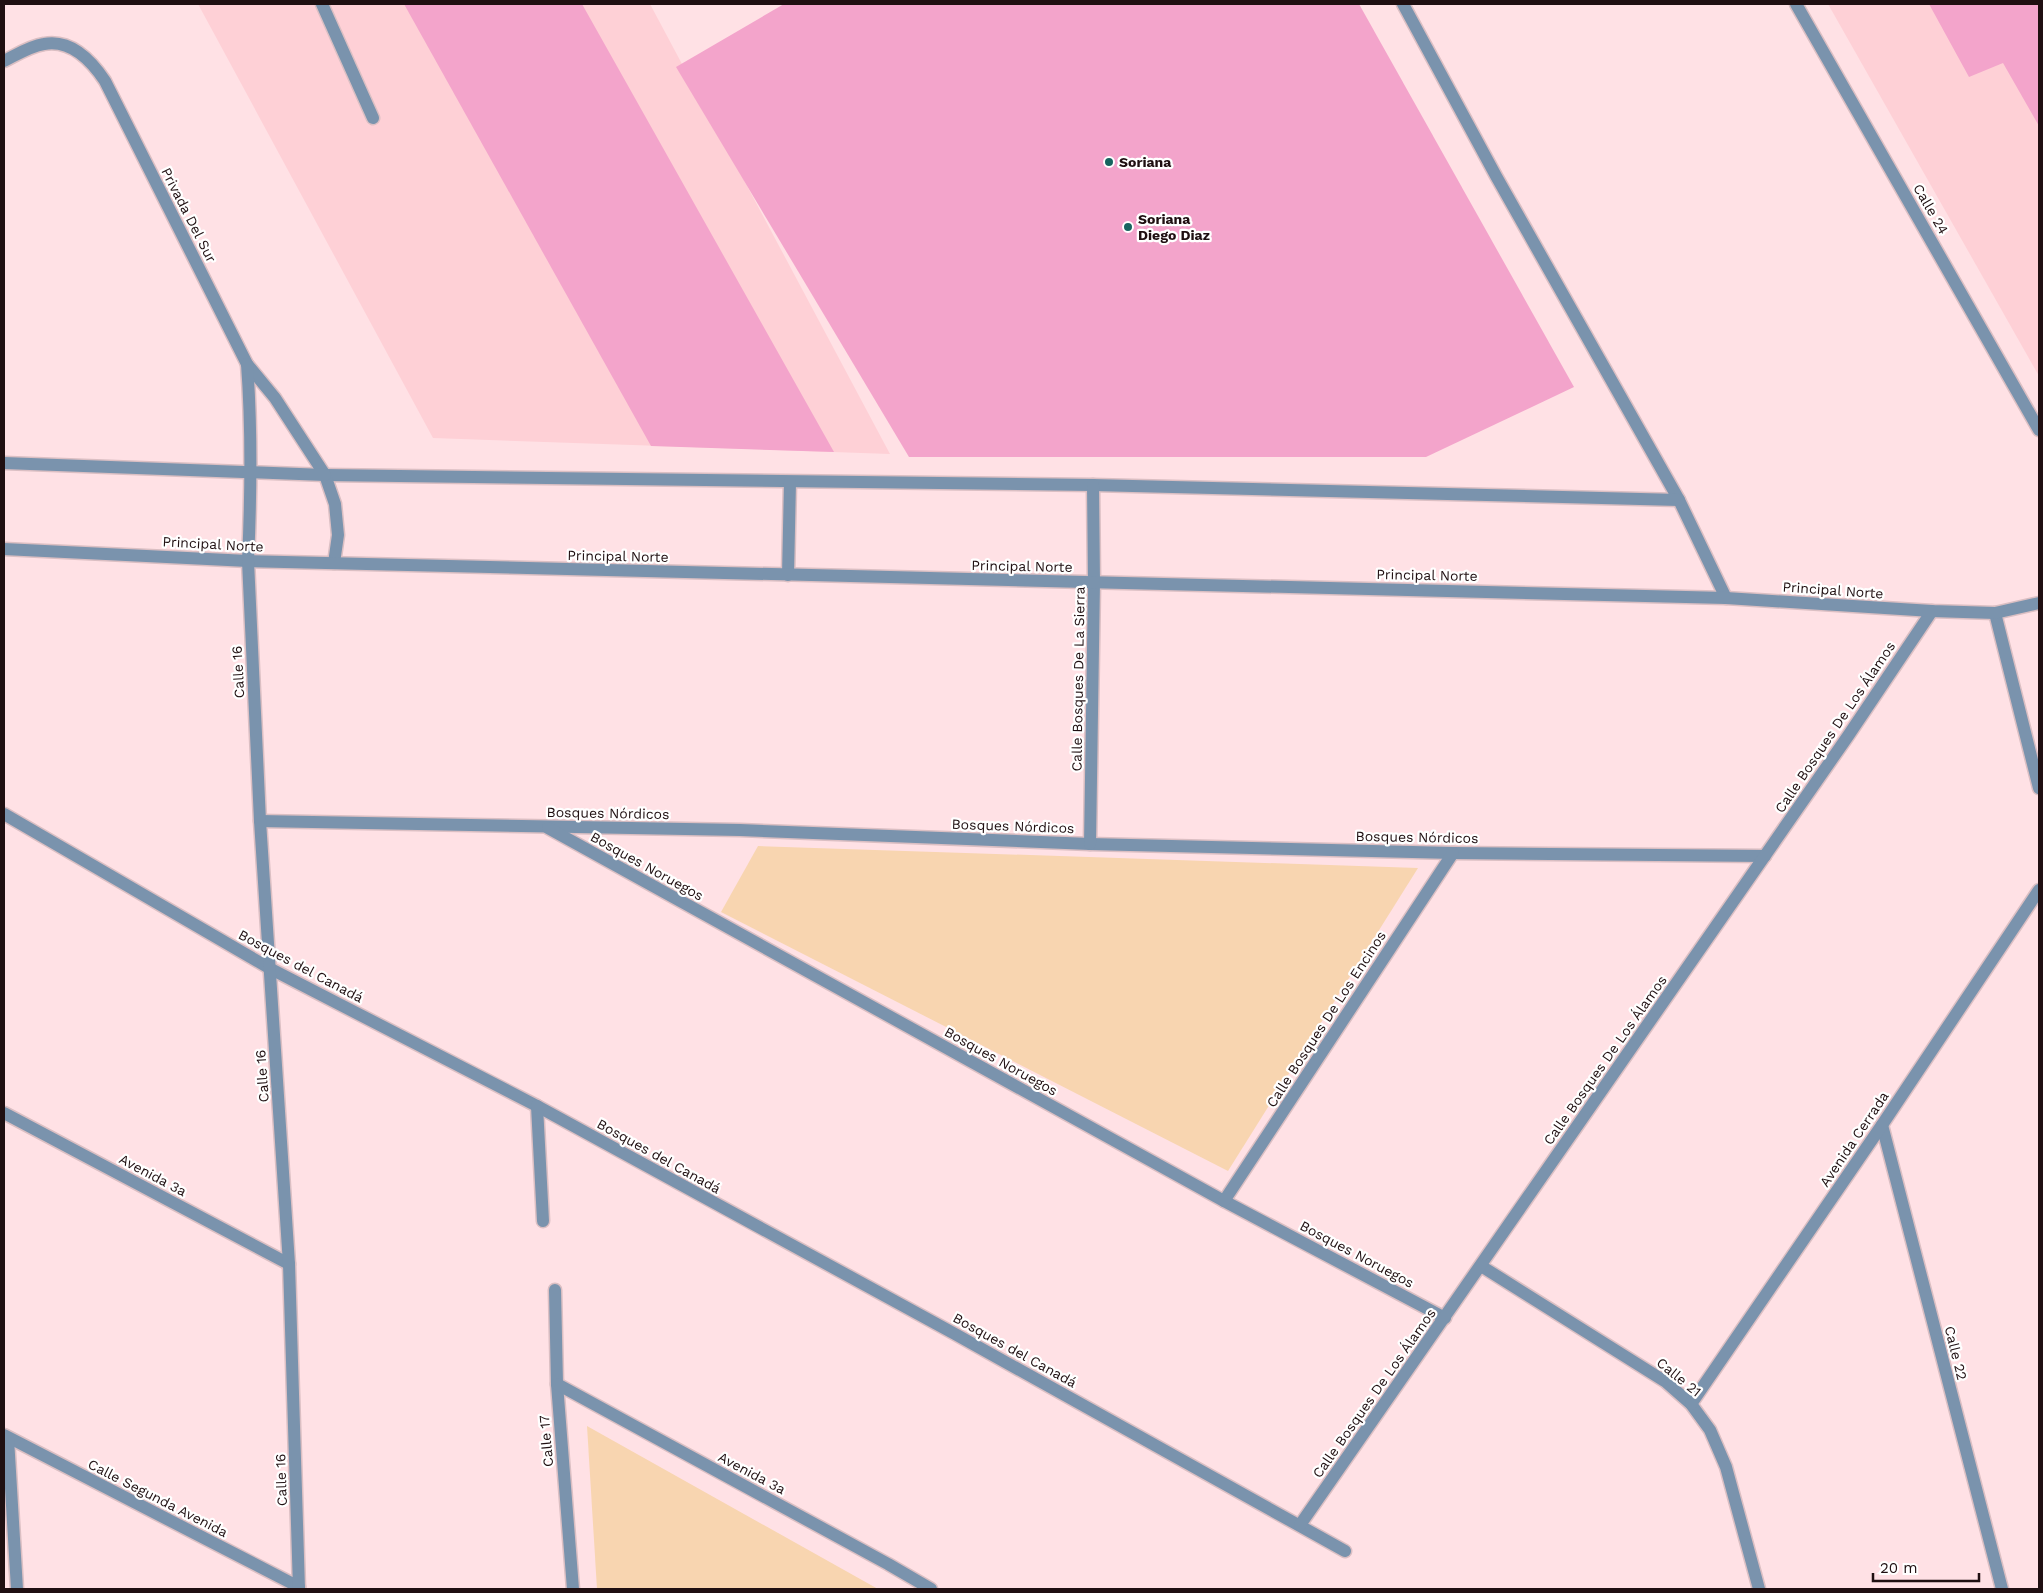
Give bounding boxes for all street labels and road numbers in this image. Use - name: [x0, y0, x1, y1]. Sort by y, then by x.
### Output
- street label: Privada Del Sur: [158, 165, 220, 265]
- street label: Calle 24: [1910, 181, 1952, 237]
- street label: Principal Norte: [162, 533, 264, 555]
- street label: Principal Norte: [567, 547, 669, 565]
- street label: Principal Norte: [971, 557, 1073, 575]
- street label: Principal Norte: [1376, 566, 1478, 584]
- street label: Principal Norte: [1782, 578, 1884, 602]
- street label: Calle Bosques De La Sierra: [1068, 586, 1088, 772]
- street label: Calle Bosques De Los Álamos: [1772, 638, 1898, 816]
- street label: Calle 16: [229, 645, 247, 699]
- street label: Bosques Nórdicos: [546, 804, 670, 822]
- street label: Bosques Nórdicos: [951, 816, 1075, 836]
- street label: Bosques Noruegos: [588, 828, 706, 904]
- street label: Bosques Nórdicos: [1355, 828, 1479, 846]
- street label: Bosques del Canadá: [236, 926, 366, 1006]
- street label: Calle Bosques De Los Encinos: [1263, 928, 1389, 1110]
- street label: Calle Bosques De Los Álamos: [1540, 972, 1670, 1148]
- street label: Bosques Noruegos: [942, 1023, 1060, 1099]
- street label: Calle 16: [252, 1049, 272, 1103]
- street label: Avenida Cerrada: [1816, 1088, 1892, 1190]
- street label: Bosques del Canadá: [594, 1115, 724, 1197]
- street label: Avenida 3a: [117, 1151, 189, 1199]
- street label: Bosques Noruegos: [1297, 1217, 1417, 1291]
- street label: Calle Bosques De Los Álamos: [1309, 1305, 1439, 1481]
- street label: Bosques del Canadá: [950, 1309, 1080, 1391]
- street label: Calle 22: [1942, 1324, 1970, 1382]
- street label: Calle 21: [1654, 1354, 1704, 1400]
- street label: Calle 17: [536, 1414, 556, 1468]
- street label: Avenida 3a: [716, 1449, 788, 1497]
- street label: Calle 16: [272, 1453, 290, 1507]
- street label: Calle Segunda Avenida: [86, 1456, 231, 1540]

